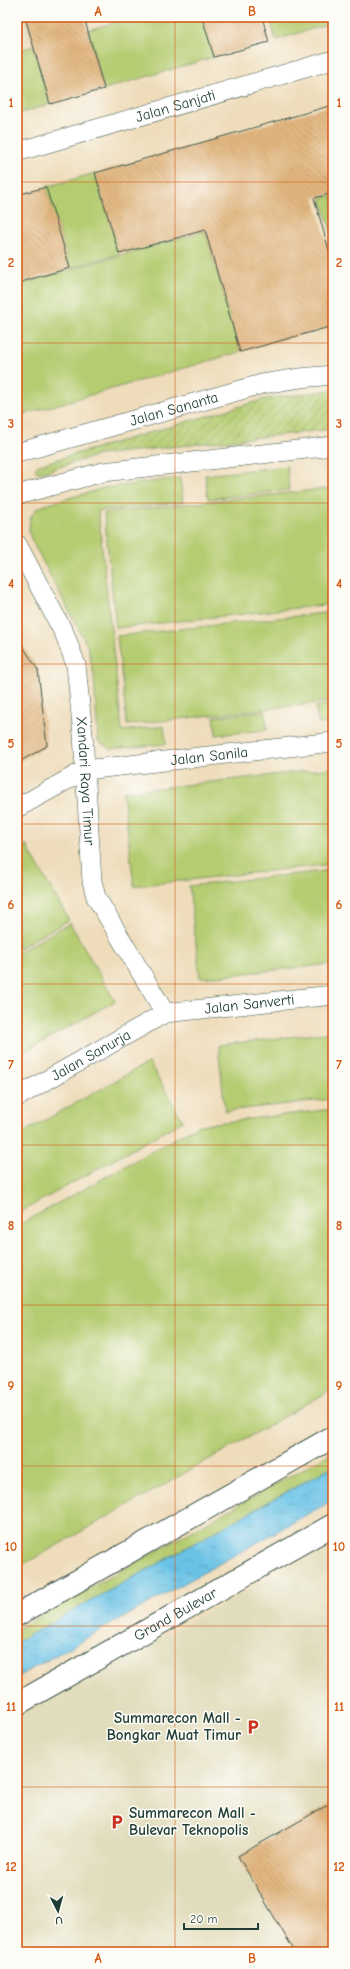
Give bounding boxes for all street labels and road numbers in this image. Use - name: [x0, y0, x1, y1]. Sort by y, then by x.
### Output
- street label: Jalan Sanjati: [133, 86, 217, 126]
- street label: Jalan Sananta: [128, 388, 220, 430]
- street label: Xandari Raya Timur: [72, 715, 99, 846]
- street label: Jalan Sanila: [170, 743, 249, 769]
- street label: Jalan Sanverti: [203, 990, 295, 1018]
- street label: Jalan Sanurja: [48, 1025, 134, 1085]
- street label: Grand Bulevar: [130, 1584, 220, 1645]

